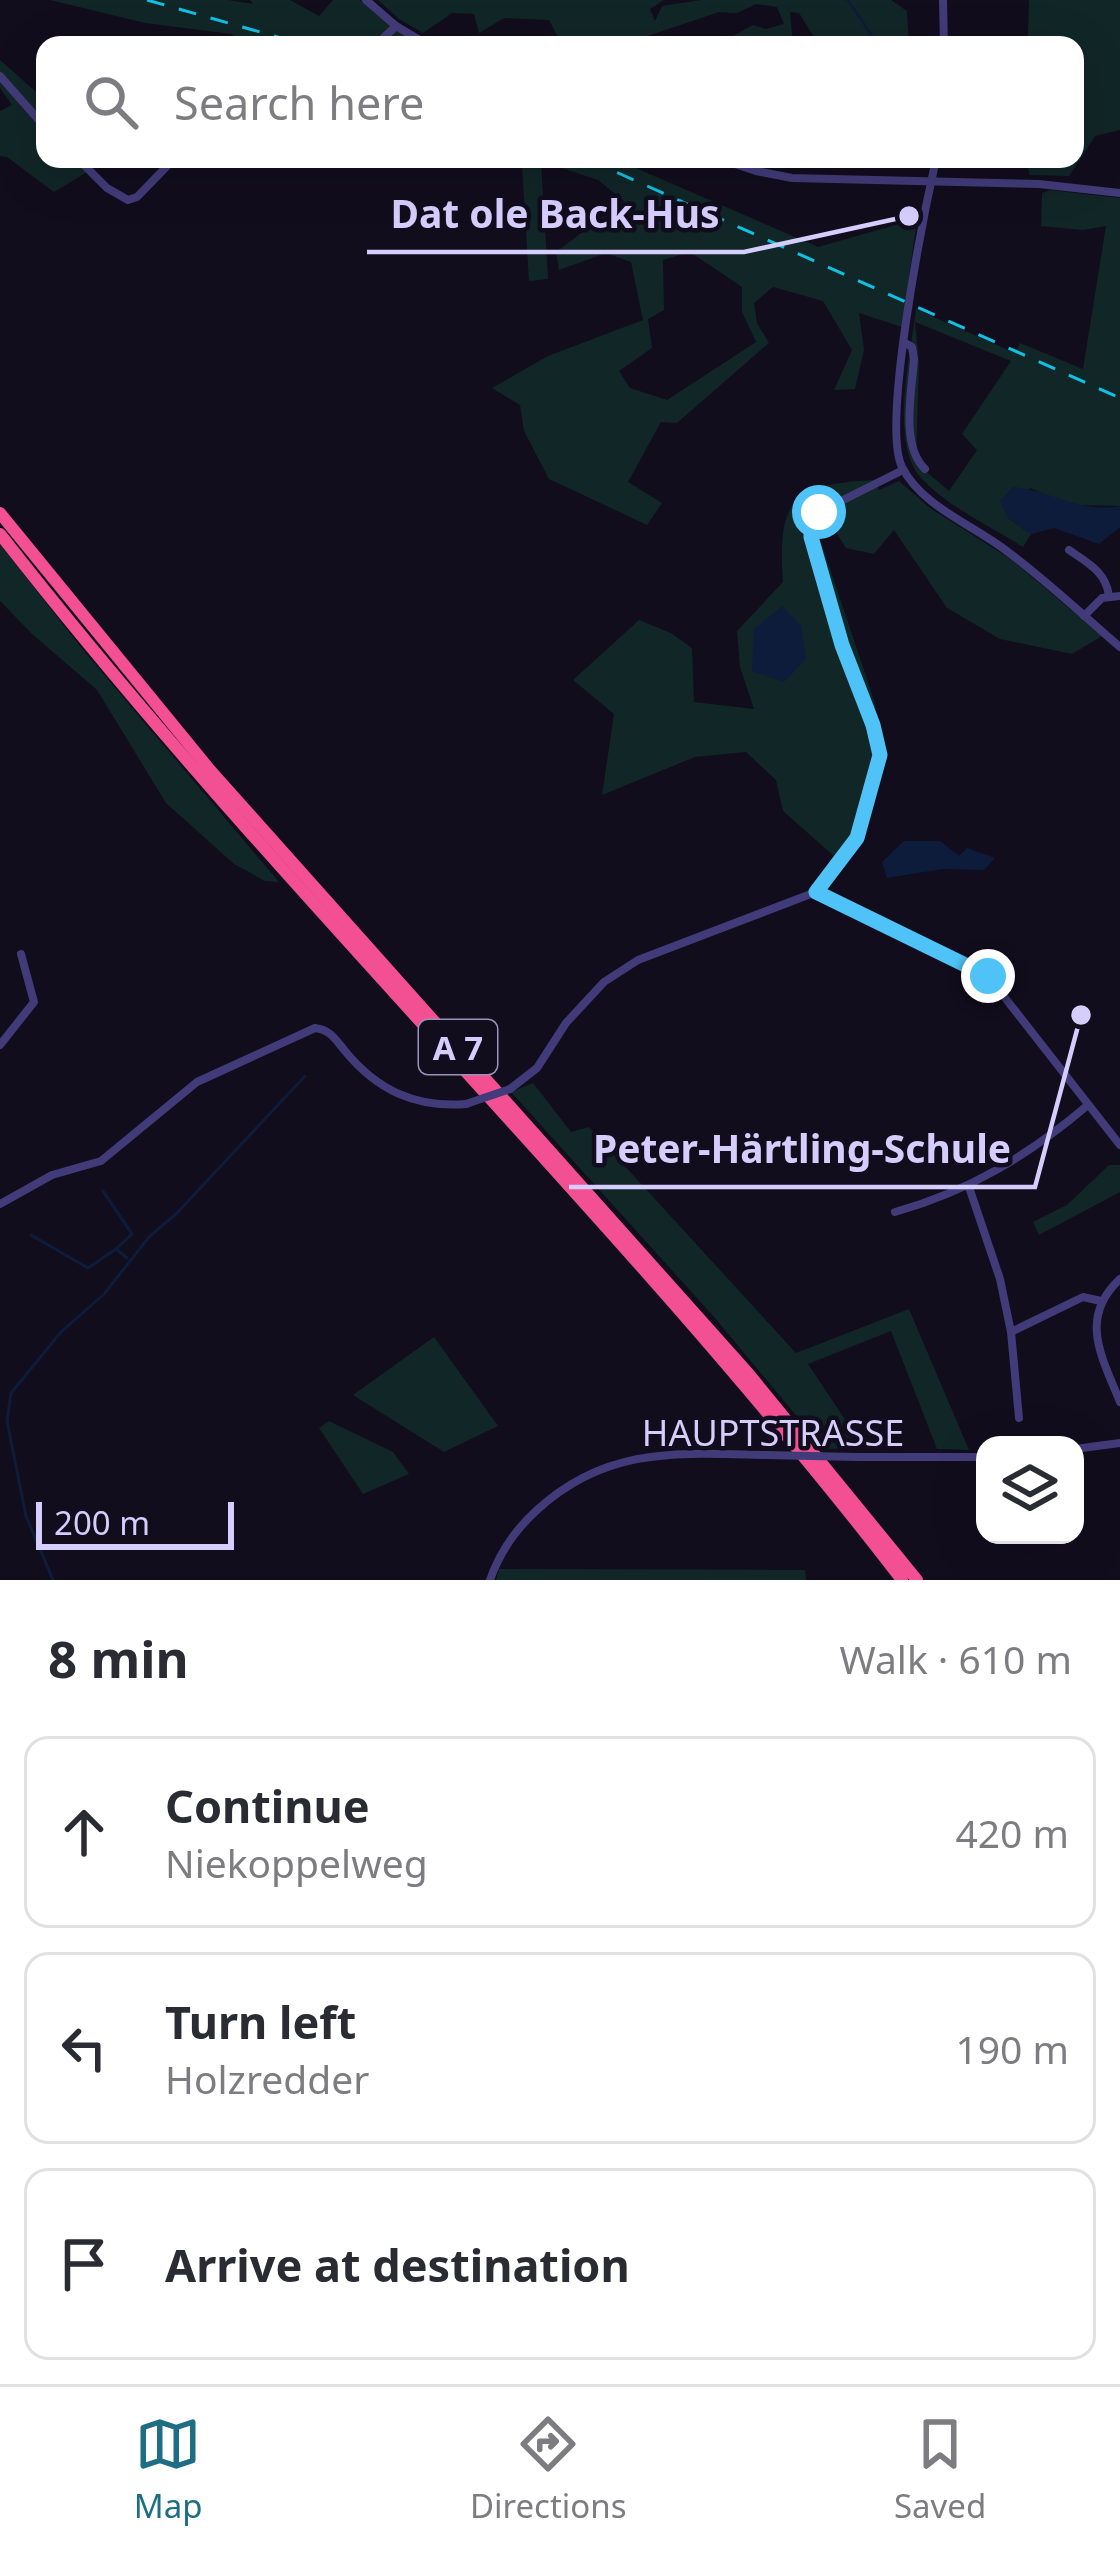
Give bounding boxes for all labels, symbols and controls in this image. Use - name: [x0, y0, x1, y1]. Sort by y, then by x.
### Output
- search box: [36, 36, 1084, 168]
- icon: search: [78, 69, 144, 135]
- text: Search here: [174, 72, 424, 133]
- callout: Dat ole Back-Hus: [367, 177, 744, 252]
- text: Dat ole Back-Hus: [390, 186, 720, 239]
- route start: [792, 485, 846, 539]
- route end: [961, 949, 1015, 1003]
- road number: A 7: [419, 1020, 497, 1074]
- callout: Peter-Härtling-Schule: [569, 1112, 1035, 1187]
- text: Peter-Härtling-Schule: [593, 1121, 1011, 1174]
- street label: HAUPTSTRASSE: [642, 1408, 904, 1457]
- map controls: [976, 1436, 1084, 1544]
- button: layers: [976, 1436, 1084, 1544]
- scale bar: [36, 1496, 234, 1549]
- text: 200 m: [54, 1500, 150, 1545]
- text: 8 min: [48, 1623, 189, 1693]
- text: Walk · 610 m: [839, 1632, 1072, 1685]
- text: Continue: [165, 1775, 370, 1836]
- icon: ahead: [51, 1799, 117, 1865]
- text: 420 m: [955, 1806, 1069, 1859]
- text: Niekoppelweg: [165, 1836, 428, 1889]
- text: Turn left: [165, 1991, 356, 2052]
- icon: left: [51, 2015, 117, 2081]
- text: 190 m: [955, 2022, 1069, 2075]
- text: Holzredder: [165, 2052, 369, 2105]
- icon: arrive: [51, 2231, 117, 2297]
- text: Arrive at destination: [165, 2234, 630, 2295]
- tab: Map: [134, 2411, 202, 2528]
- tab: Directions: [470, 2411, 627, 2528]
- tab: Saved: [894, 2411, 986, 2528]

